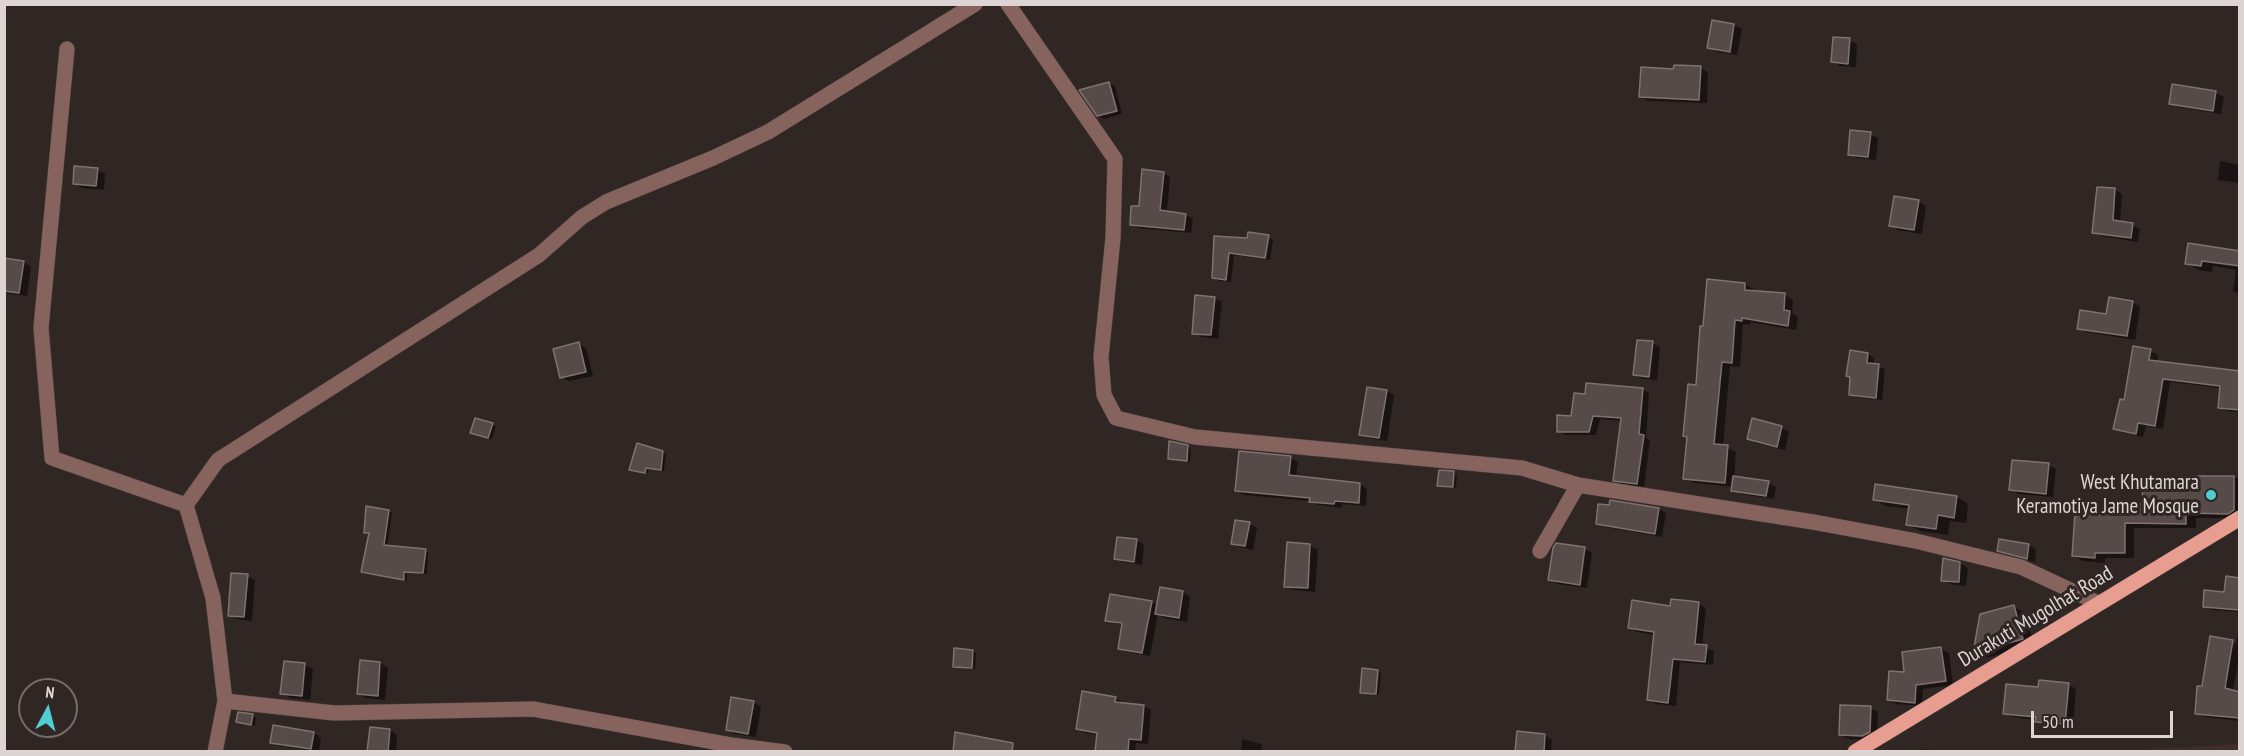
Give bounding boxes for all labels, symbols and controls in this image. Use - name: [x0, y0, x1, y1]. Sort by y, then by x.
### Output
- place label: West Khutamara Keramotiya Jame Mosque: [2016, 470, 2199, 520]
- marker: West Khutamara Keramotiya Jame Mosque: [2204, 488, 2218, 502]
- street label: Durakuti Mugolhat Road: [1954, 561, 2118, 673]
- north arrow: [18, 678, 78, 738]
- text: N: [44, 682, 55, 703]
- scale bar: [2034, 699, 2176, 737]
- text: 50 m: [2042, 710, 2074, 733]

